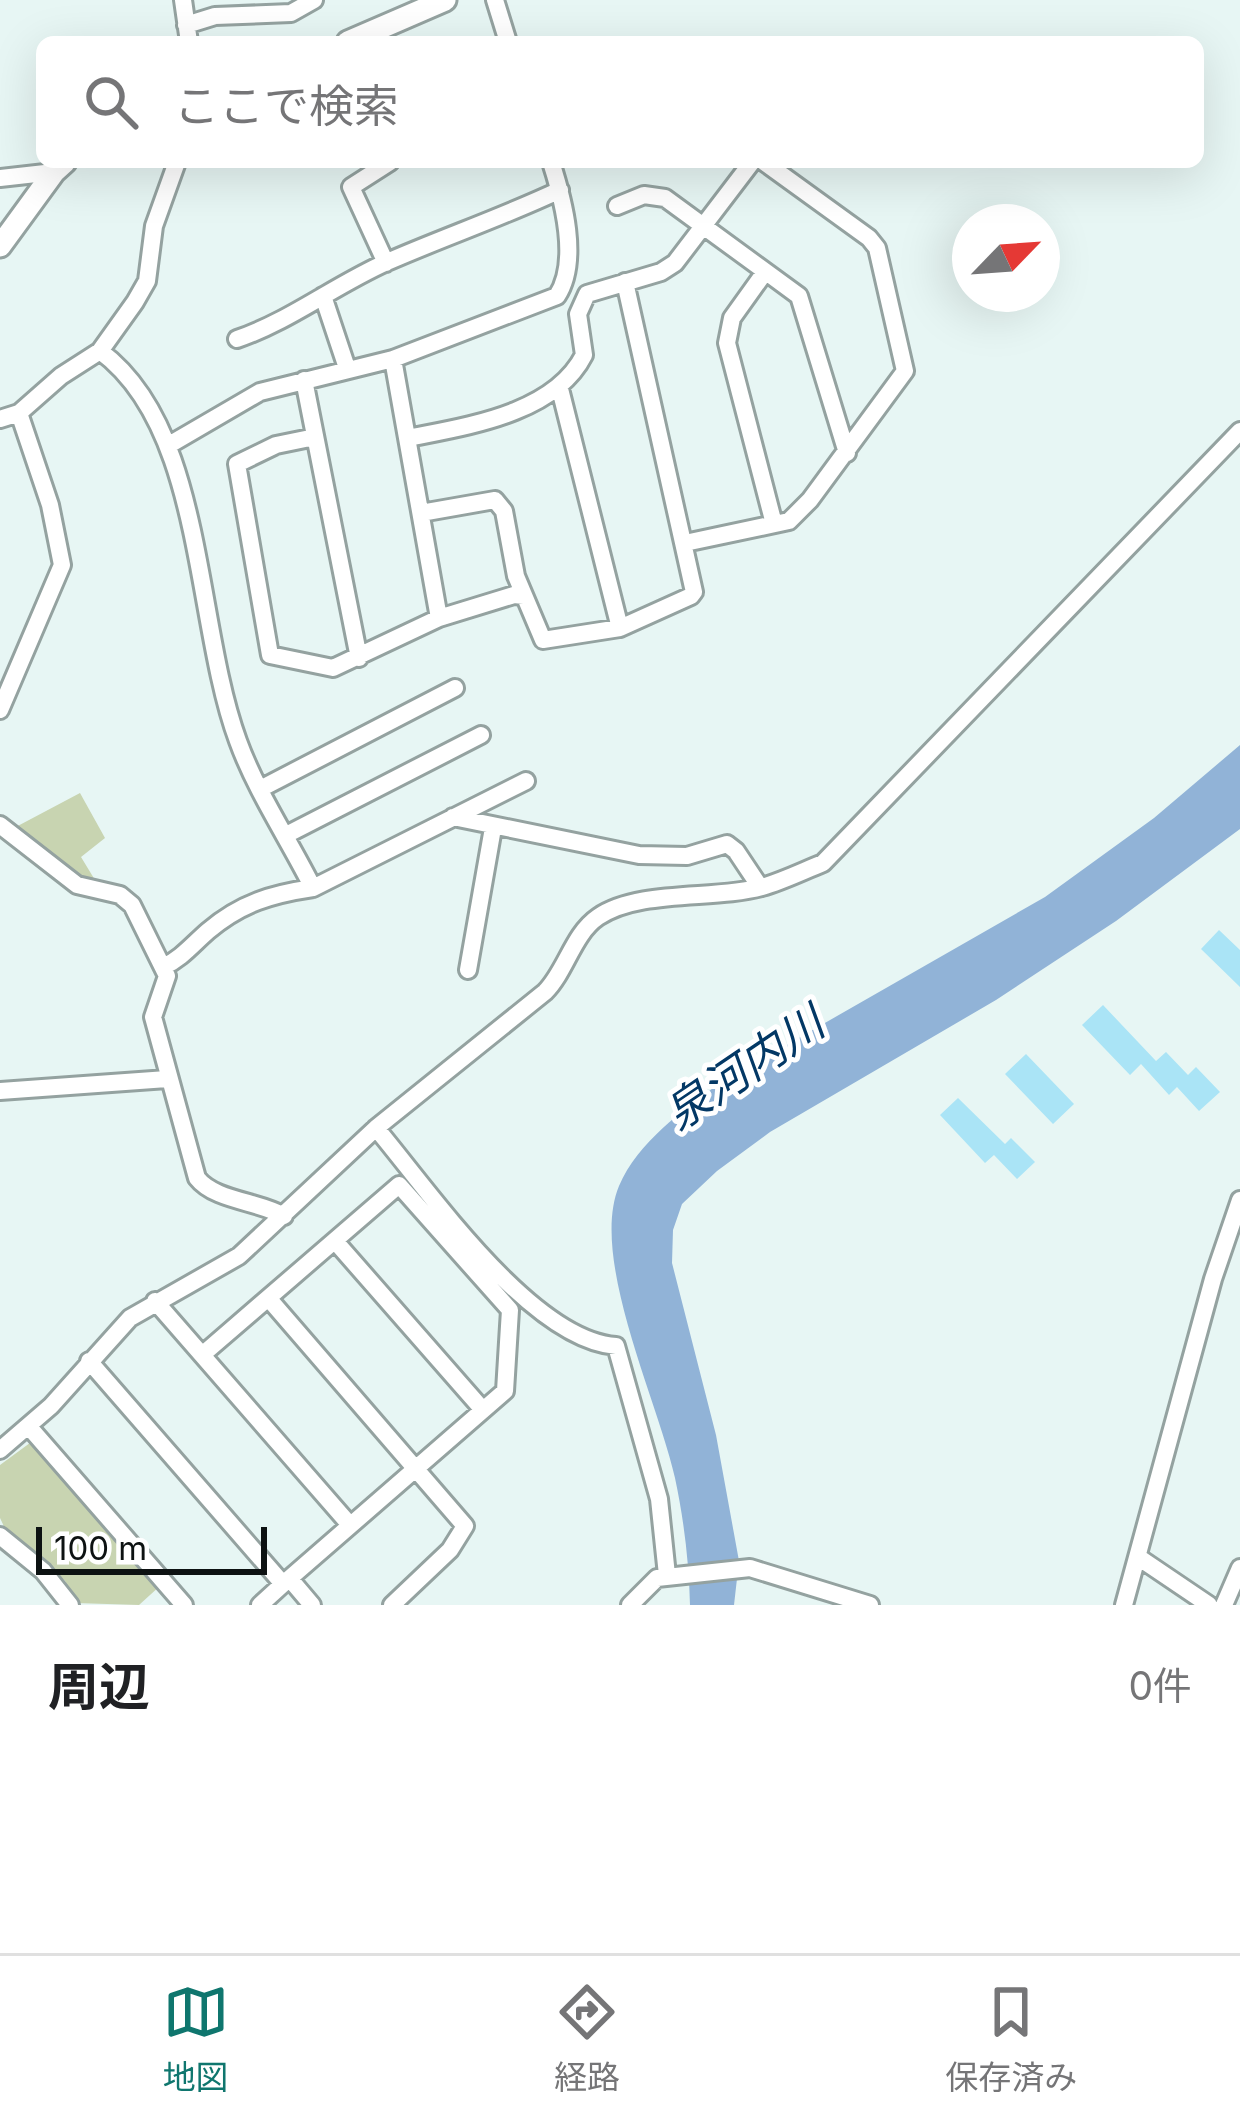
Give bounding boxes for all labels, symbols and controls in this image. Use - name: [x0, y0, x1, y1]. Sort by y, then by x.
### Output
- search box: [36, 36, 1204, 168]
- icon: search: [78, 69, 144, 135]
- text: ここで検索: [174, 78, 399, 133]
- north arrow: [952, 204, 1060, 312]
- water label: 泉河内川: [654, 992, 837, 1141]
- scale bar: [36, 1521, 267, 1574]
- text: 100 m: [54, 1528, 147, 1568]
- text: 周辺: [48, 1656, 150, 1717]
- text: 0件: [1128, 1662, 1192, 1709]
- tab: 地図: [163, 1979, 229, 2099]
- tab: 経路: [554, 1979, 620, 2099]
- tab: 保存済み: [945, 1979, 1077, 2099]

